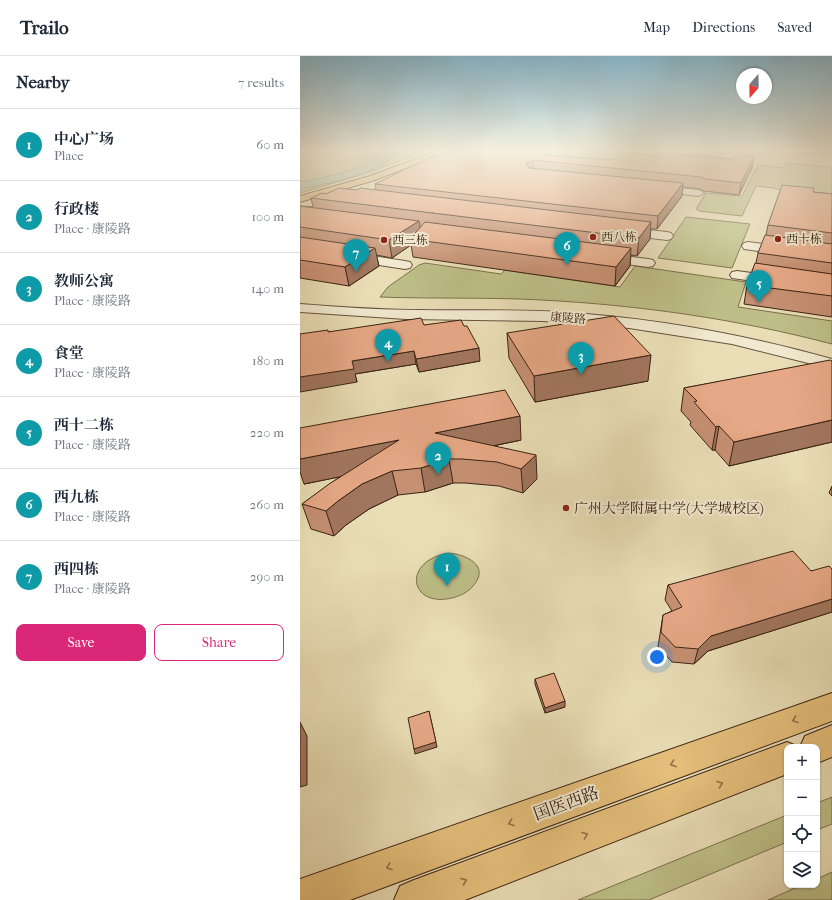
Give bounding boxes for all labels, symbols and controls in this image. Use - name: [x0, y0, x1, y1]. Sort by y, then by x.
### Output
- text: Trailo: [20, 17, 69, 39]
- text: Map: [643, 19, 670, 36]
- text: Directions: [692, 19, 755, 36]
- text: Saved: [777, 19, 812, 36]
- north arrow: [736, 68, 772, 104]
- text: Nearby: [16, 72, 70, 92]
- text: 7 results: [238, 75, 284, 90]
- text: 中心广场: [54, 130, 114, 148]
- text: 1: [27, 137, 31, 152]
- text: 60 m: [256, 137, 284, 152]
- text: Place: [54, 148, 84, 163]
- text: 行政楼: [54, 200, 99, 218]
- text: 2: [26, 209, 32, 224]
- text: 100 m: [251, 209, 284, 224]
- text: Place · 康陵路: [54, 221, 131, 236]
- place label: 西八栋: [601, 230, 637, 244]
- pin: 6: [554, 232, 580, 265]
- marker: 西八栋: [588, 232, 598, 242]
- place label: 西十栋: [786, 232, 822, 246]
- place label: 西三栋: [392, 233, 428, 247]
- marker: 西十栋: [773, 234, 783, 244]
- marker: 西三栋: [379, 235, 389, 245]
- pin: 7: [343, 239, 369, 272]
- pin: 5: [746, 270, 772, 303]
- text: 教师公寓: [54, 272, 114, 290]
- text: 3: [26, 281, 32, 296]
- text: 140 m: [251, 281, 284, 296]
- text: Place · 康陵路: [54, 293, 131, 308]
- street label: 康陵路: [550, 310, 586, 326]
- pin: 4: [375, 329, 401, 362]
- pin: 3: [568, 342, 594, 375]
- text: 食堂: [54, 344, 84, 362]
- text: 4: [25, 353, 33, 368]
- text: 180 m: [252, 353, 284, 368]
- text: Place · 康陵路: [54, 365, 131, 380]
- text: 西十二栋: [54, 416, 114, 434]
- text: 5: [26, 425, 32, 440]
- text: 220 m: [250, 425, 284, 440]
- text: Place · 康陵路: [54, 437, 131, 452]
- pin: 2: [425, 442, 451, 475]
- text: 西九栋: [54, 488, 99, 506]
- text: 6: [25, 497, 33, 512]
- text: 260 m: [250, 497, 284, 512]
- place label: 广州大学附属中学(大学城校区): [574, 500, 764, 517]
- marker: 广州大学附属中学(大学城校区): [561, 503, 571, 513]
- text: Place · 康陵路: [54, 509, 131, 524]
- pin: 1: [434, 553, 460, 586]
- text: 西四栋: [54, 560, 99, 578]
- text: 7: [26, 569, 32, 584]
- text: 290 m: [250, 569, 284, 584]
- text: Place · 康陵路: [54, 581, 131, 596]
- button: Save: [16, 624, 146, 661]
- button: Share: [154, 624, 284, 661]
- your location: [647, 647, 667, 667]
- one-way arrow: [792, 716, 799, 724]
- map controls: [784, 744, 820, 888]
- button: +: [784, 744, 820, 780]
- one-way arrow: [670, 760, 677, 768]
- one-way arrow: [716, 780, 723, 788]
- button: −: [784, 780, 820, 816]
- street label: 国医西路: [531, 782, 601, 824]
- button: locate: [784, 816, 820, 852]
- one-way arrow: [508, 818, 515, 826]
- one-way arrow: [582, 831, 589, 839]
- button: layers: [784, 852, 820, 888]
- one-way arrow: [386, 862, 393, 871]
- one-way arrow: [459, 878, 467, 886]

